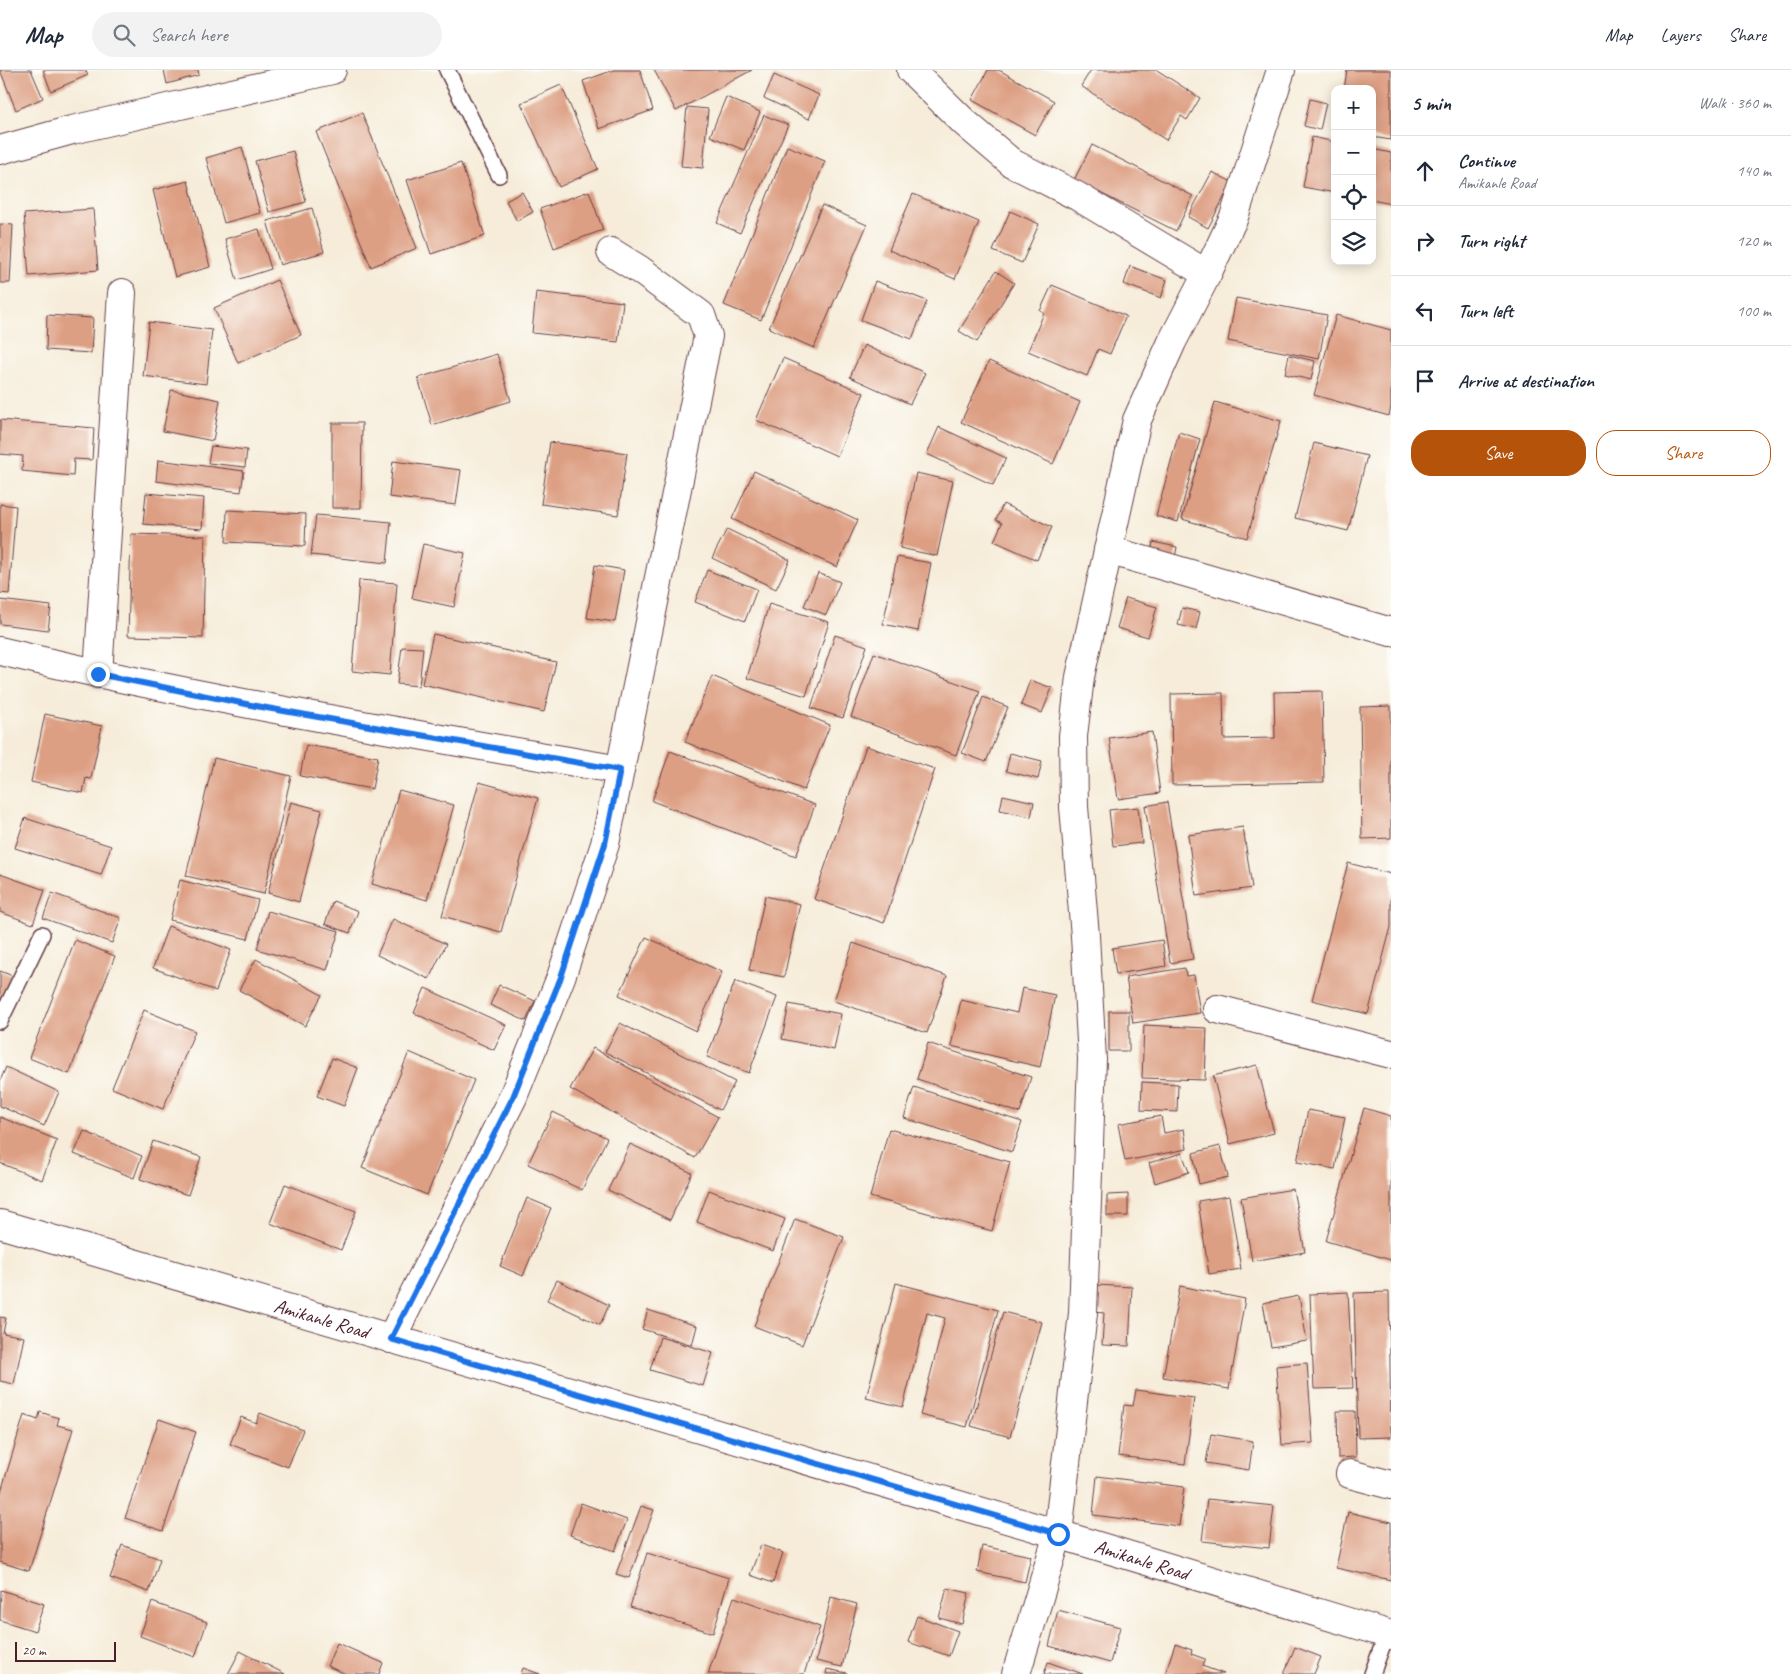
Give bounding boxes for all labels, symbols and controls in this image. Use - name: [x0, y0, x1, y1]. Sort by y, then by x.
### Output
- search box: [92, 12, 442, 57]
- text: Map: [25, 20, 62, 50]
- icon: search: [110, 21, 138, 49]
- text: Search here: [150, 23, 228, 47]
- text: Map: [1605, 24, 1633, 46]
- text: Layers: [1661, 24, 1700, 46]
- text: Share: [1728, 24, 1766, 46]
- map controls: [1331, 85, 1376, 265]
- button: +: [1331, 85, 1376, 130]
- text: 5 min: [1411, 90, 1451, 116]
- text: Walk · 360 m: [1699, 93, 1771, 113]
- button: −: [1331, 130, 1376, 175]
- text: Continue: [1458, 149, 1515, 173]
- icon: ahead: [1411, 157, 1439, 185]
- text: 140 m: [1737, 161, 1771, 181]
- text: Amikanle Road: [1458, 173, 1536, 193]
- button: locate: [1331, 175, 1376, 220]
- button: layers: [1331, 220, 1376, 265]
- icon: right: [1411, 227, 1439, 255]
- text: Turn right: [1458, 229, 1525, 253]
- text: 120 m: [1737, 231, 1771, 251]
- icon: left: [1411, 297, 1439, 325]
- text: Turn left: [1458, 299, 1513, 323]
- text: 100 m: [1737, 301, 1771, 321]
- icon: arrive: [1411, 367, 1439, 395]
- text: Arrive at destination: [1458, 369, 1594, 393]
- button: Save: [1411, 430, 1586, 476]
- button: Share: [1596, 430, 1771, 476]
- route end: [87, 663, 110, 686]
- street label: Amikanle Road: [271, 1292, 375, 1345]
- route start: [1047, 1523, 1070, 1546]
- street label: Amikanle Road: [1091, 1533, 1195, 1586]
- scale bar: [15, 1639, 116, 1662]
- text: 20 m: [22, 1642, 46, 1659]

